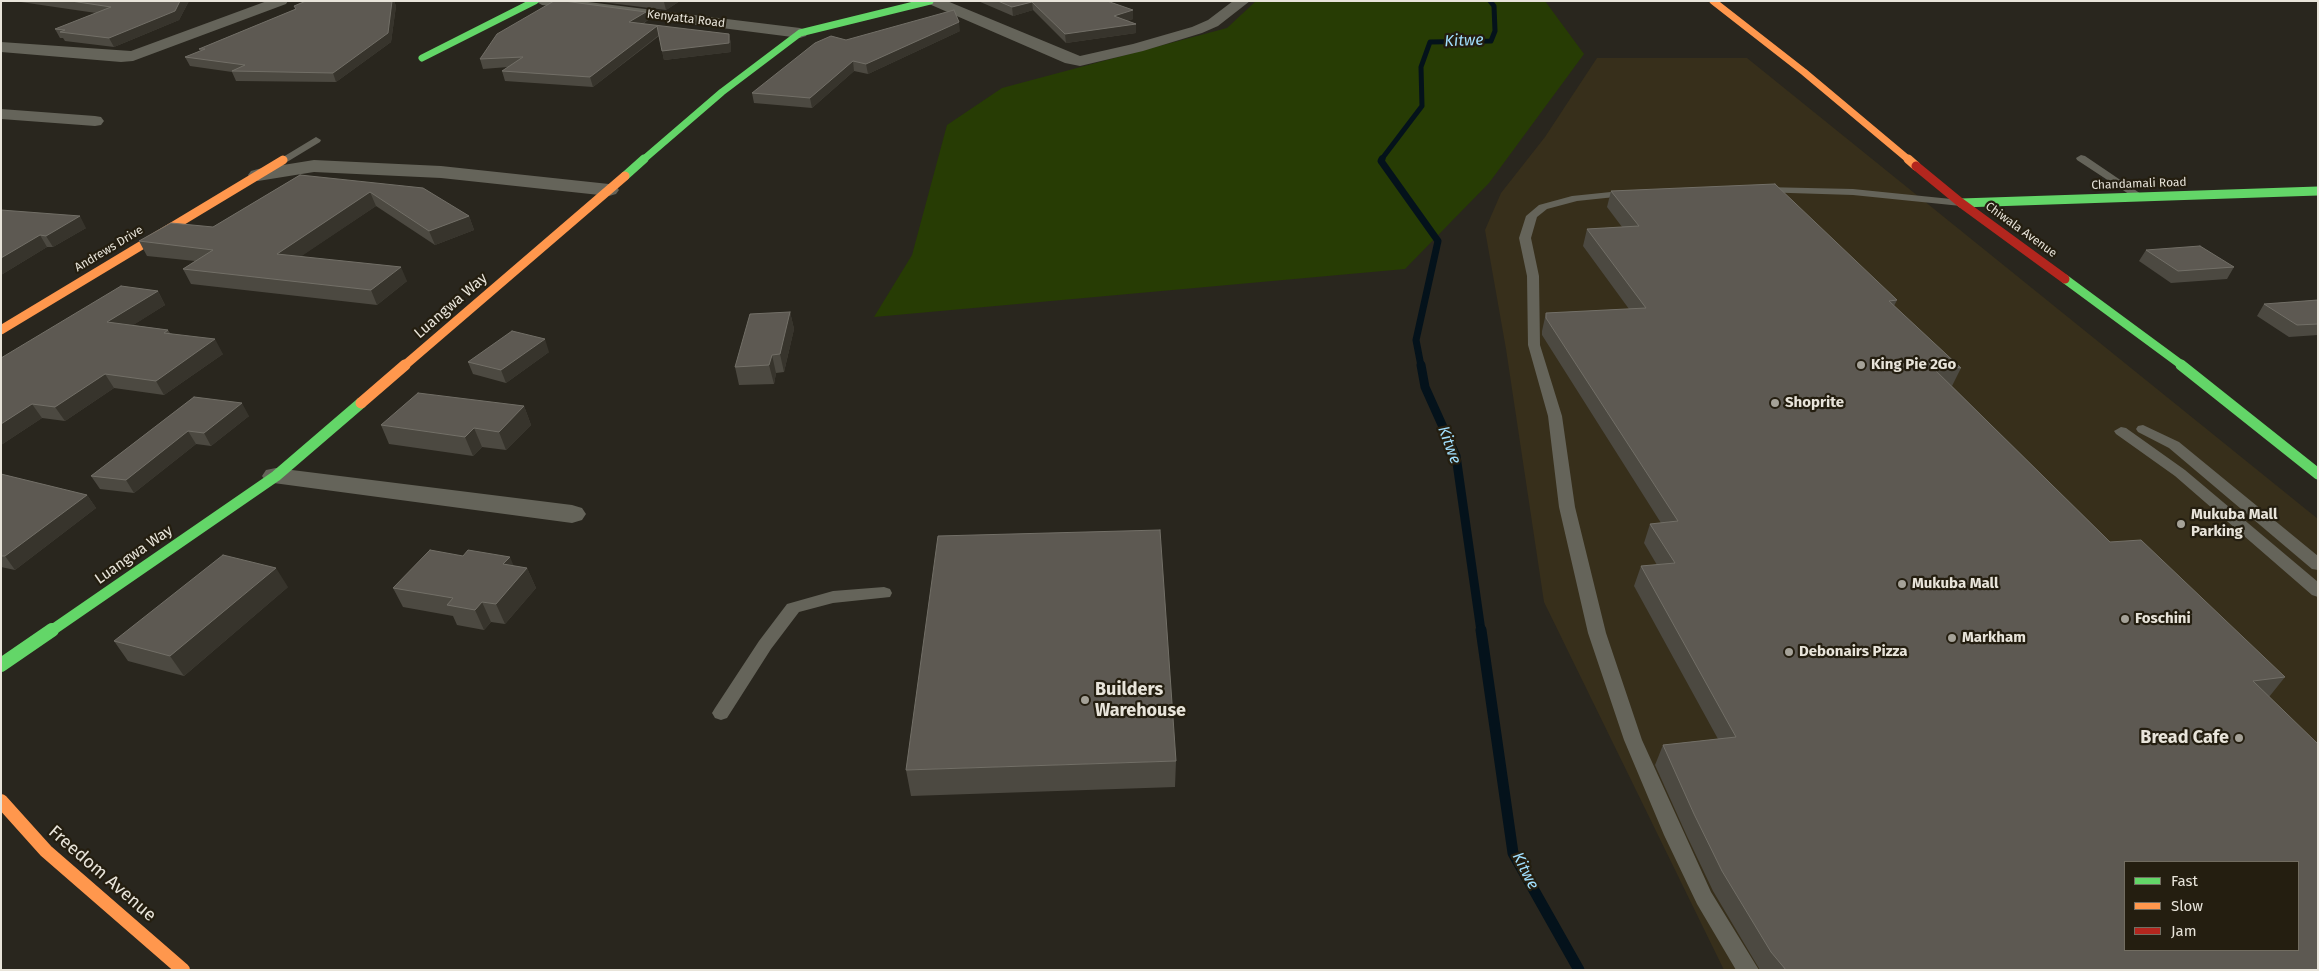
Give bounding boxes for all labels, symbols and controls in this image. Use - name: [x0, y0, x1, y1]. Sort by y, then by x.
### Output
- street label: Kenyatta Road: [646, 7, 726, 31]
- water label: Kitwe: [1444, 31, 1484, 51]
- street label: Chandamali Road: [2091, 175, 2187, 193]
- street label: Chiwala Avenue: [1982, 199, 2060, 261]
- street label: Andrews Drive: [72, 223, 146, 275]
- street label: Luangwa Way: [411, 269, 491, 343]
- place label: King Pie 2Go: [1871, 356, 1956, 374]
- marker: King Pie 2Go: [1855, 359, 1867, 371]
- place label: Shoprite: [1785, 394, 1844, 412]
- marker: Shoprite: [1769, 397, 1781, 409]
- water label: Kitwe: [1433, 423, 1465, 467]
- place label: Mukuba Mall Parking: [2191, 506, 2277, 541]
- marker: Mukuba Mall Parking: [2175, 518, 2187, 530]
- street label: Luangwa Way: [92, 522, 176, 588]
- place label: Mukuba Mall: [1912, 575, 1998, 593]
- marker: Mukuba Mall: [1896, 578, 1908, 590]
- place label: Foschini: [2135, 610, 2191, 628]
- marker: Foschini: [2119, 613, 2131, 625]
- place label: Markham: [1962, 629, 2026, 647]
- marker: Markham: [1946, 632, 1958, 644]
- place label: Debonairs Pizza: [1799, 643, 1907, 661]
- marker: Debonairs Pizza: [1783, 646, 1795, 658]
- place label: Builders Warehouse: [1095, 679, 1186, 722]
- marker: Builders Warehouse: [1079, 694, 1091, 706]
- place label: Bread Cafe: [2140, 727, 2229, 749]
- marker: Bread Cafe: [2233, 732, 2245, 744]
- street label: Freedom Avenue: [44, 821, 160, 927]
- water label: Kitwe: [1508, 849, 1542, 893]
- legend: [2124, 861, 2299, 951]
- text: Fast: [2171, 872, 2198, 890]
- text: Slow: [2171, 897, 2203, 915]
- text: Jam: [2171, 922, 2197, 940]

